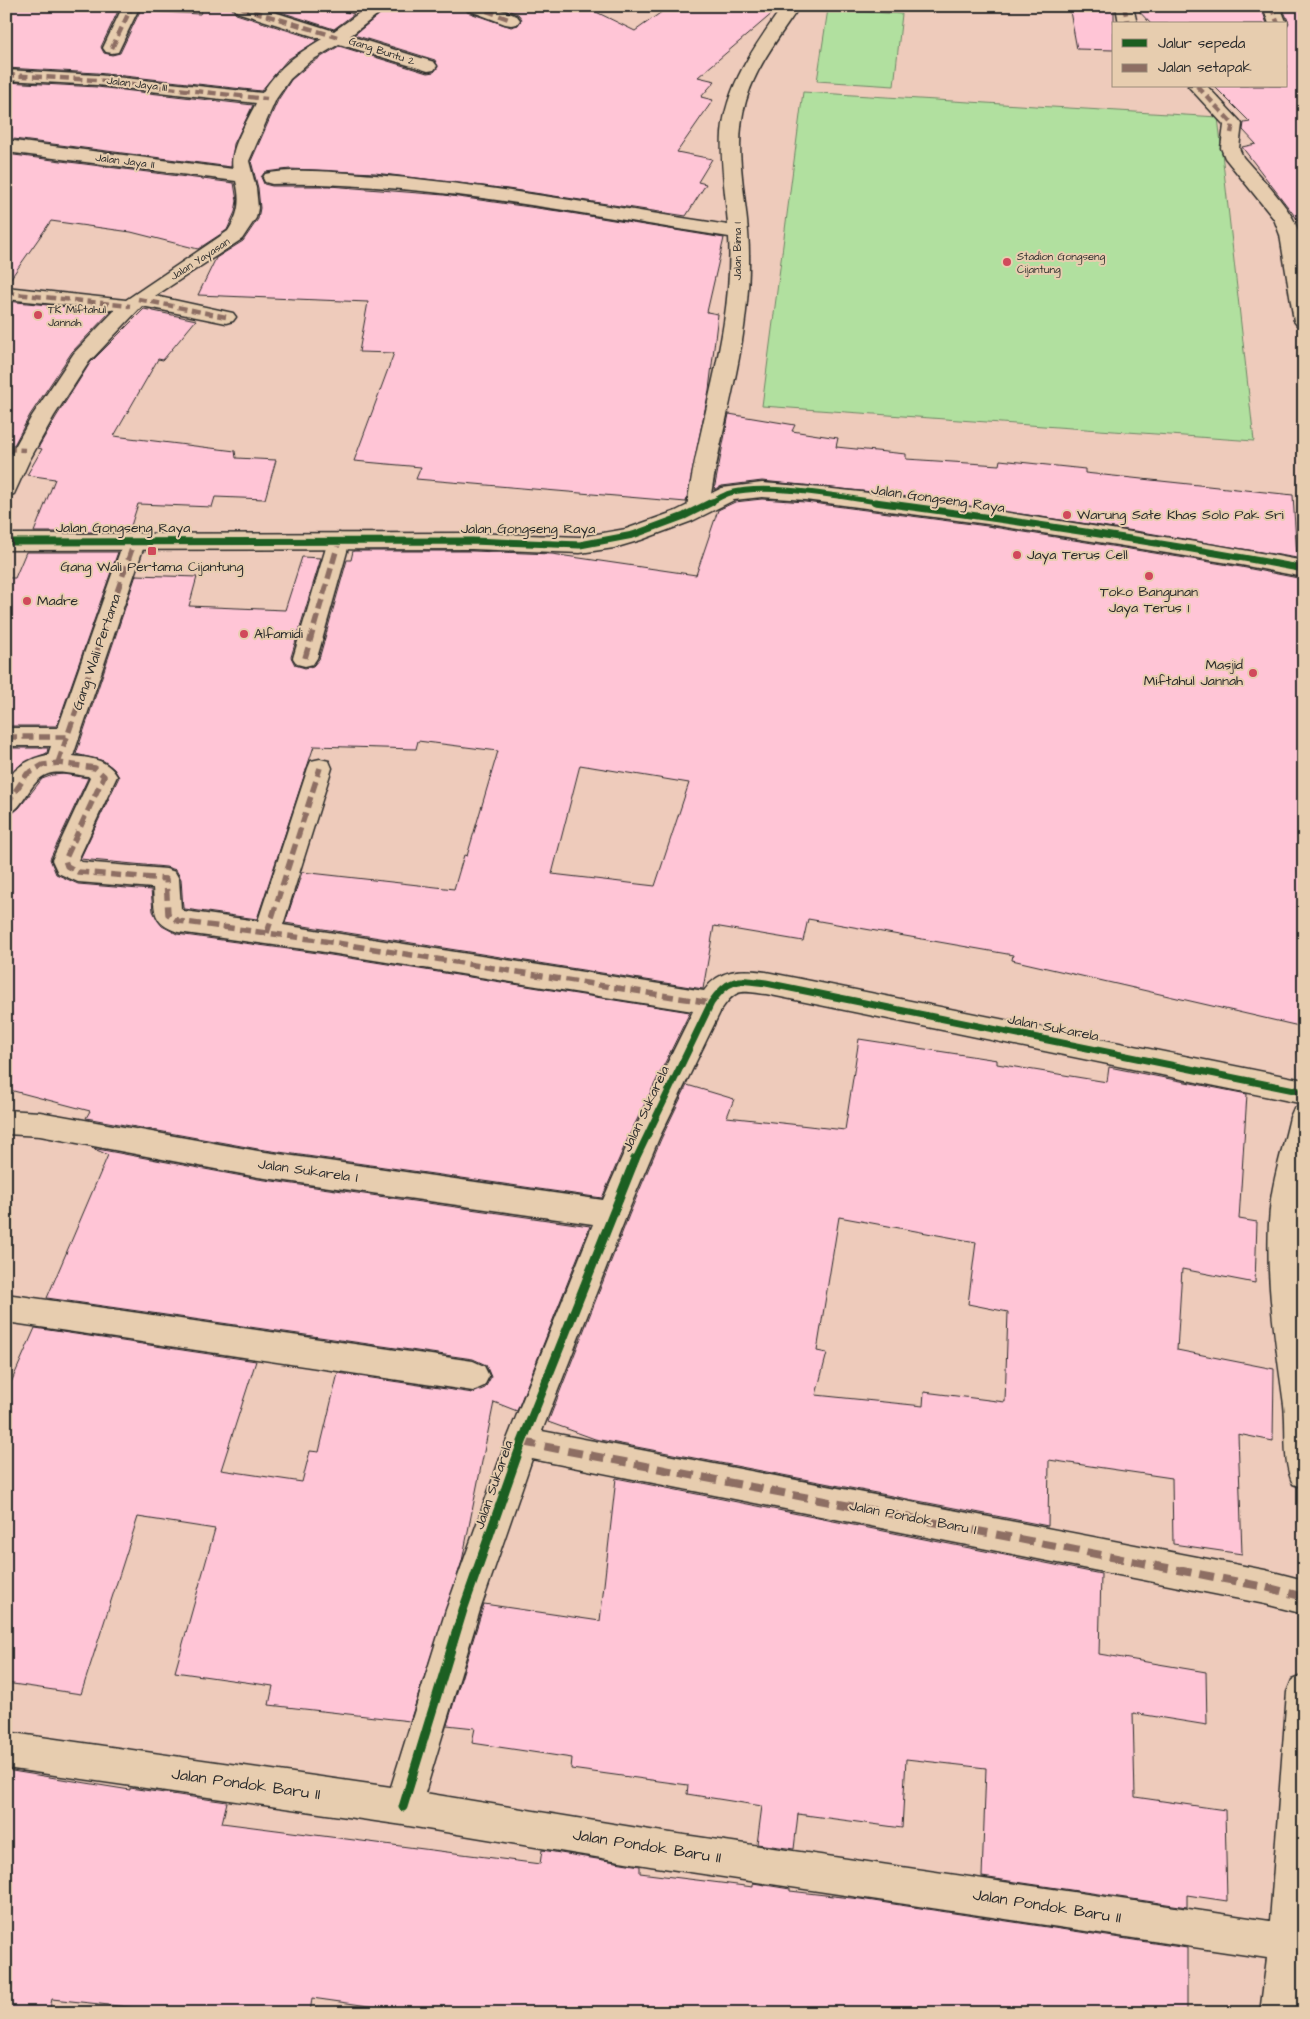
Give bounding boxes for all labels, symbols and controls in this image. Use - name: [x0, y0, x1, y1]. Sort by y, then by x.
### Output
- legend: [1112, 22, 1288, 88]
- street label: Gang Buntu 2: [347, 33, 418, 70]
- text: Jalur sepeda: [1158, 33, 1246, 54]
- text: Jalan setapak: [1158, 57, 1252, 78]
- street label: Jalan Jaya III: [106, 73, 169, 96]
- street label: Jalan Jaya II: [94, 150, 156, 173]
- street label: Jalan Bima I: [730, 221, 745, 280]
- street label: Jalan Yayasan: [167, 234, 234, 285]
- place label: Stadion Gongseng Cijantung: [1017, 249, 1105, 278]
- marker: Stadion Gongseng Cijantung: [1001, 256, 1013, 268]
- place label: TK Miftahul Jannah: [48, 302, 106, 330]
- marker: TK Miftahul Jannah: [32, 309, 44, 321]
- street label: Jalan Gongseng Raya: [870, 480, 1006, 518]
- place label: Warung Sate Khas Solo Pak Sri: [1077, 505, 1284, 525]
- marker: Warung Sate Khas Solo Pak Sri: [1061, 509, 1073, 521]
- street label: Jalan Gongseng Raya: [56, 518, 190, 538]
- street label: Jalan Gongseng Raya: [461, 519, 595, 539]
- marker: Gang Wali Pertama Cijantung: [146, 545, 158, 557]
- place label: Jaya Terus Cell: [1027, 545, 1128, 565]
- marker: Jaya Terus Cell: [1011, 549, 1023, 561]
- place label: Gang Wali Pertama Cijantung: [60, 557, 244, 577]
- marker: Toko Bangunan Jaya Terus 1: [1143, 570, 1155, 582]
- place label: Toko Bangunan Jaya Terus 1: [1100, 582, 1198, 618]
- place label: Madre: [37, 591, 79, 611]
- street label: Gang Wali Pertama: [68, 591, 126, 713]
- marker: Madre: [21, 595, 33, 607]
- place label: Alfamidi: [254, 624, 303, 644]
- marker: Alfamidi: [238, 628, 250, 640]
- place label: Masjid Miftahul Jannah: [1144, 655, 1243, 691]
- marker: Masjid Miftahul Jannah: [1247, 667, 1259, 679]
- street label: Jalan Sukarela: [1005, 1009, 1101, 1047]
- street label: Jalan Sukarela: [617, 1063, 675, 1155]
- street label: Jalan Sukarela I: [257, 1154, 359, 1188]
- street label: Jalan Sukarela: [469, 1438, 519, 1532]
- street label: Jalan Pondok Baru I: [848, 1496, 978, 1540]
- street label: Jalan Pondok Baru II: [170, 1763, 322, 1805]
- street label: Jalan Pondok Baru II: [571, 1823, 723, 1869]
- street label: Jalan Pondok Baru II: [971, 1883, 1123, 1929]

